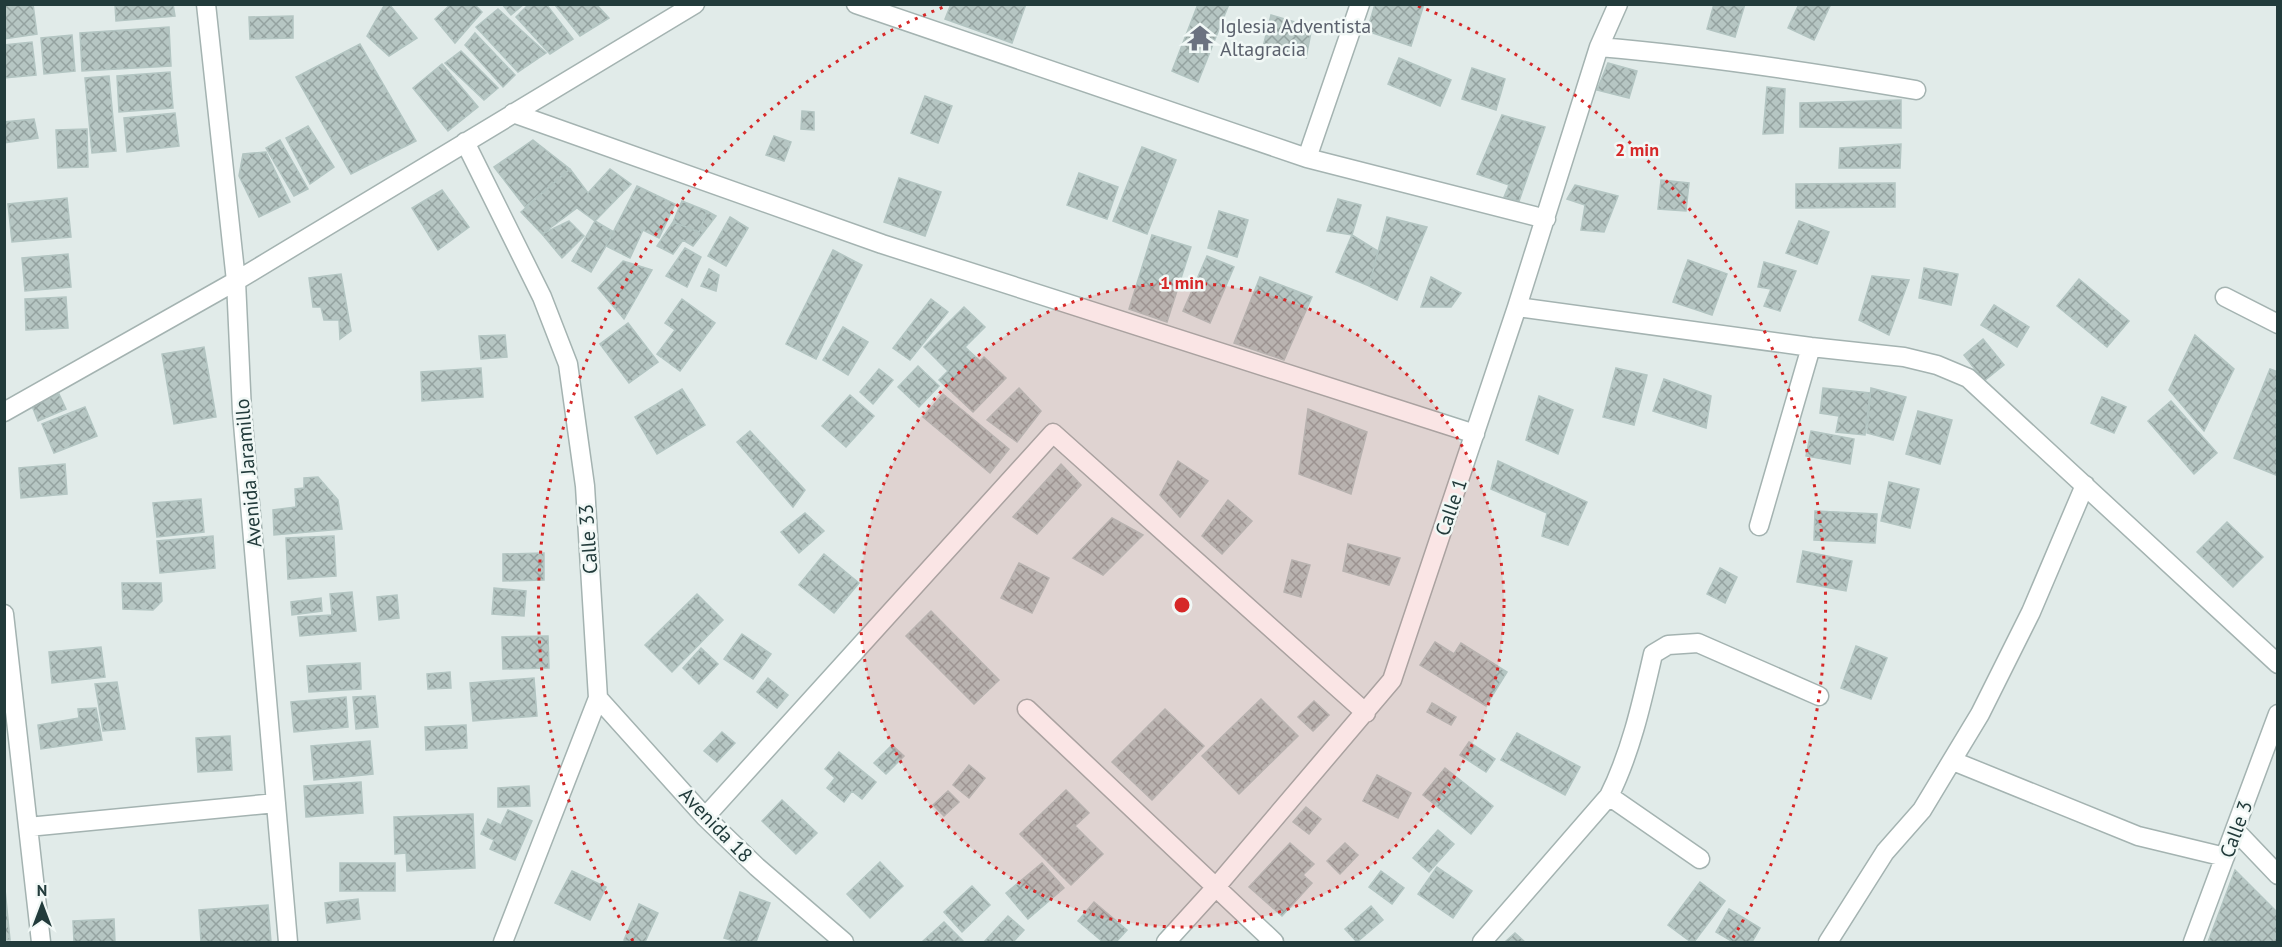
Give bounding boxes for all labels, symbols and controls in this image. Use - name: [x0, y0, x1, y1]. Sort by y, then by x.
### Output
- place label: Iglesia Adventista Altagracia: [1220, 13, 1371, 62]
- temple icon: Iglesia Adventista Altagracia: [1185, 23, 1215, 53]
- text: 2 min: [1615, 138, 1659, 161]
- text: 1 min: [1160, 271, 1204, 294]
- street label: Avenida Jaramillo: [229, 397, 267, 549]
- street label: Calle 1: [1429, 475, 1473, 539]
- street label: Calle 33: [573, 503, 603, 575]
- centre of rings: [1172, 595, 1192, 615]
- street label: Avenida 18: [674, 782, 758, 868]
- street label: Calle 3: [2214, 797, 2258, 861]
- north arrow: [12, 875, 72, 935]
- text: N: [37, 880, 47, 900]

